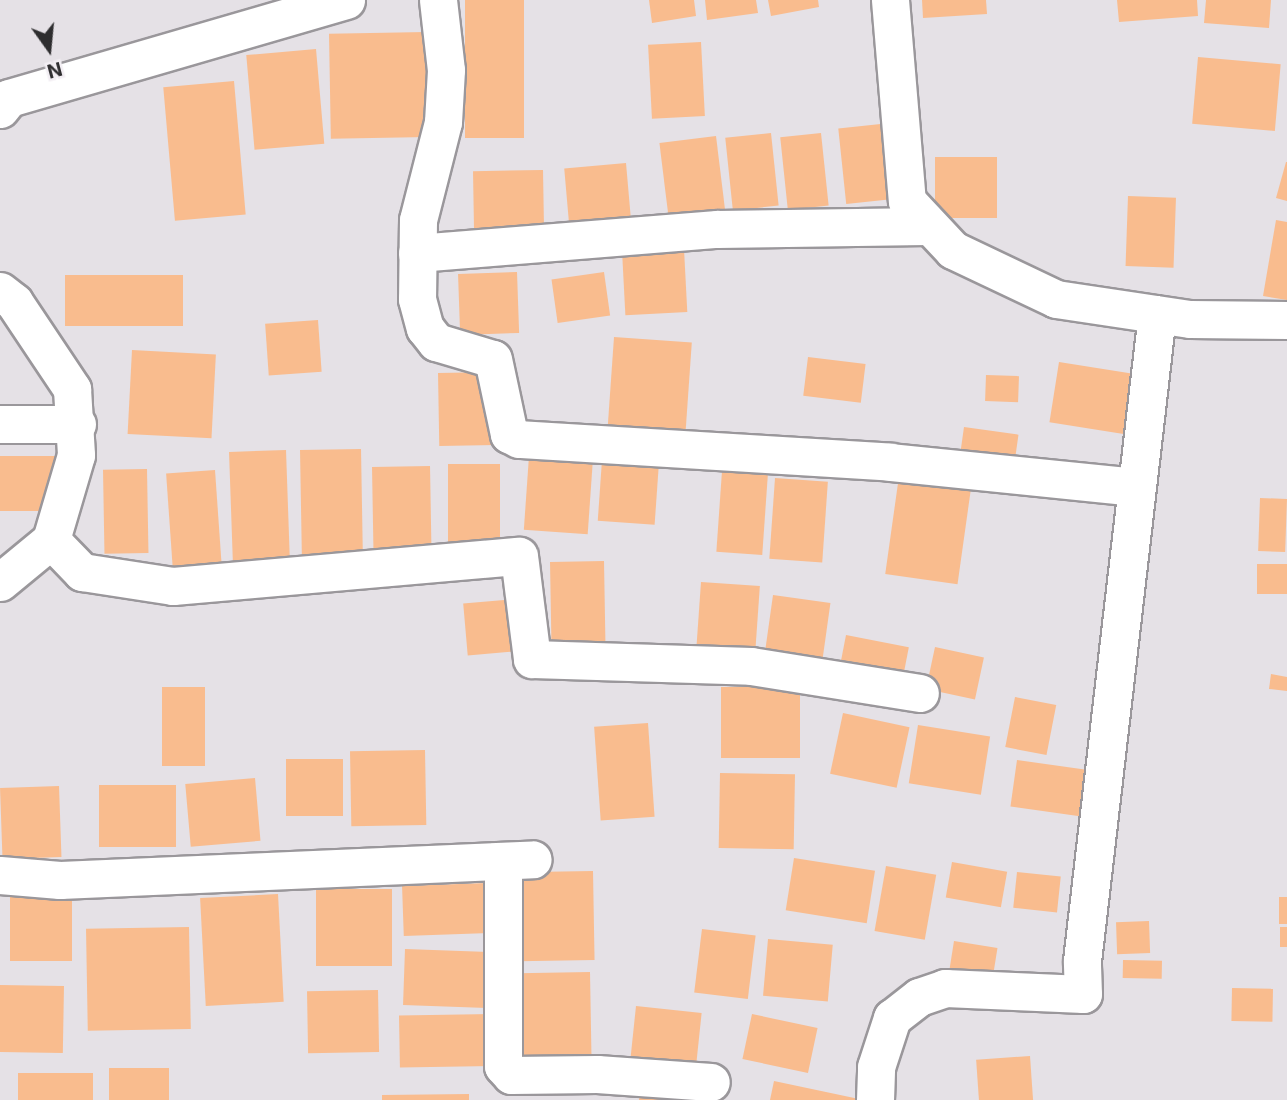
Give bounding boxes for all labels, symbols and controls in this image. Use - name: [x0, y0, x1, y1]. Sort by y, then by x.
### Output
- north arrow: [14, 14, 84, 84]
- text: N: [45, 57, 65, 83]

